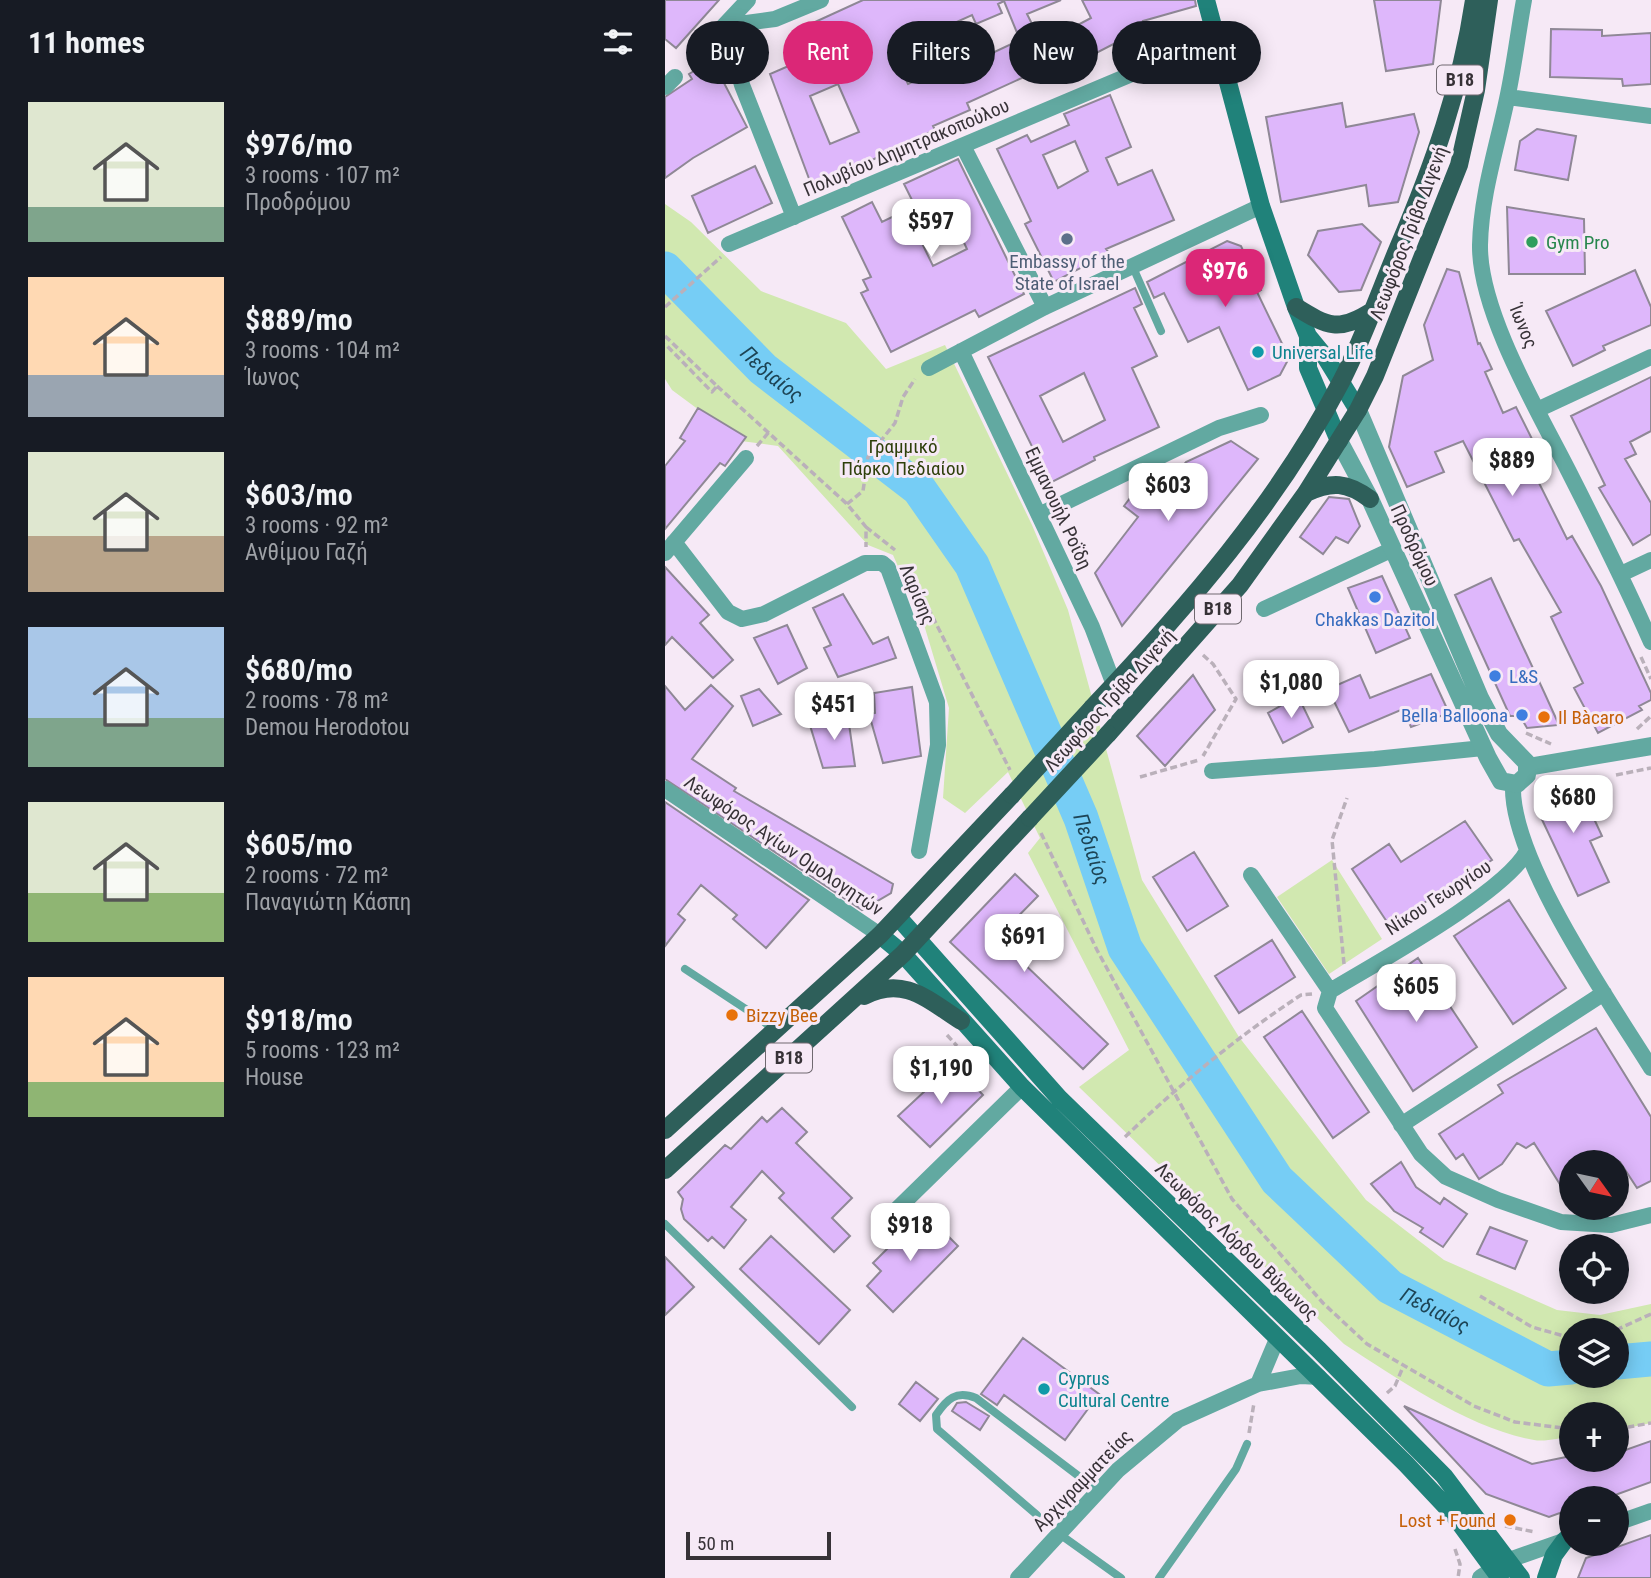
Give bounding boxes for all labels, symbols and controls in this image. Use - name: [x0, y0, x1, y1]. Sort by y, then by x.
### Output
- chip: Buy: [686, 21, 769, 84]
- chip: Rent: [783, 21, 873, 84]
- chip: Filters: [887, 21, 995, 84]
- chip: New: [1009, 21, 1098, 84]
- chip: Apartment: [1112, 21, 1261, 84]
- icon: filters: [599, 23, 637, 61]
- text: 11 homes: [28, 25, 145, 60]
- road number: B18: [1437, 66, 1483, 94]
- street label: Πολυβίου Δημητρακοπούλου: [800, 94, 1013, 201]
- text: $976/mo: [245, 127, 353, 162]
- icon: home: [84, 130, 168, 214]
- street label: Λεωφόρος Γρίβα Διγενή: [1365, 143, 1452, 323]
- text: 3 rooms · 107 m²: [245, 162, 400, 189]
- text: Προδρόμου: [245, 189, 351, 216]
- pin: $597: [890, 200, 972, 259]
- text: $597: [908, 208, 954, 235]
- marker: Embassy of the State of Israel: [1059, 231, 1075, 247]
- place label: Gym Pro: [1546, 231, 1609, 254]
- marker: Gym Pro: [1524, 234, 1540, 250]
- place label: Embassy of the State of Israel: [1009, 250, 1125, 295]
- pin: $976: [1184, 250, 1266, 309]
- text: $976: [1202, 258, 1248, 285]
- street label: Ίωνος: [1504, 300, 1543, 352]
- text: $889/mo: [245, 302, 353, 337]
- icon: home: [84, 305, 168, 389]
- text: 3 rooms · 104 m²: [245, 337, 400, 364]
- water label: Πεδιαίος: [735, 341, 808, 407]
- place label: Universal Life: [1272, 341, 1374, 364]
- marker: Universal Life: [1250, 344, 1266, 360]
- text: Ίωνος: [245, 364, 300, 391]
- park label: Γραμμικό Πάρκο Πεδιαίου: [841, 435, 965, 480]
- pin: $889: [1471, 438, 1553, 498]
- street label: Εμμανουήλ Ροΐδη: [1020, 443, 1097, 573]
- text: $889: [1489, 447, 1535, 474]
- pin: $603: [1127, 463, 1209, 523]
- text: $603: [1145, 472, 1191, 499]
- text: $603/mo: [245, 477, 353, 512]
- icon: home: [84, 480, 168, 564]
- street label: Προδρόμου: [1386, 501, 1443, 590]
- text: 3 rooms · 92 m²: [245, 512, 388, 539]
- text: Ανθίμου Γαζή: [245, 539, 368, 566]
- street label: Λαρίσης: [895, 561, 941, 628]
- marker: Chakkas Dazitol: [1367, 589, 1383, 605]
- road number: B18: [1195, 594, 1241, 624]
- place label: Chakkas Dazitol: [1315, 608, 1435, 631]
- street label: Λεωφόρος Γρίβα Διγενή: [1039, 624, 1180, 777]
- text: $680/mo: [245, 652, 353, 687]
- icon: home: [84, 655, 168, 739]
- pin: $1,080: [1234, 660, 1348, 720]
- place label: L&S: [1509, 665, 1538, 688]
- marker: L&S: [1487, 668, 1503, 684]
- text: $1,080: [1259, 669, 1323, 696]
- pin: $451: [793, 682, 875, 742]
- text: 2 rooms · 78 m²: [245, 687, 388, 714]
- text: $451: [811, 691, 857, 718]
- place label: Bella Balloona: [1401, 704, 1508, 727]
- place label: Il Bàcaro: [1558, 706, 1624, 729]
- marker: Bella Balloona: [1514, 707, 1530, 723]
- marker: Il Bàcaro: [1536, 709, 1552, 725]
- text: Demou Herodotou: [245, 714, 410, 741]
- street label: Λεωφόρος Αγίων Ομολογητών: [680, 770, 888, 921]
- pin: $680: [1532, 776, 1614, 835]
- text: $680: [1550, 784, 1596, 811]
- water label: Πεδιαίος: [1068, 810, 1115, 888]
- text: $605/mo: [245, 827, 353, 862]
- icon: home: [84, 830, 168, 914]
- street label: Νίκου Γεωργίου: [1381, 855, 1496, 940]
- text: 2 rooms · 72 m²: [245, 862, 388, 889]
- text: Παναγιώτη Κάσπη: [245, 889, 411, 916]
- pin: $691: [983, 914, 1065, 974]
- text: $691: [1001, 923, 1047, 950]
- pin: $605: [1375, 964, 1457, 1024]
- text: $605: [1393, 973, 1439, 1000]
- text: $918/mo: [245, 1002, 353, 1037]
- place label: Bizzy Bee: [746, 1004, 818, 1027]
- icon: home: [84, 1005, 168, 1089]
- marker: Bizzy Bee: [724, 1007, 740, 1023]
- text: 5 rooms · 123 m²: [245, 1037, 400, 1064]
- road number: B18: [766, 1044, 812, 1072]
- pin: $1,190: [884, 1046, 998, 1106]
- text: $1,190: [909, 1055, 973, 1082]
- text: House: [245, 1064, 303, 1091]
- north arrow: [1559, 1150, 1629, 1220]
- map controls: [1559, 1150, 1629, 1556]
- street label: Λεωφόρος Λόρδου Βύρωνος: [1150, 1157, 1323, 1325]
- pin: $918: [869, 1204, 951, 1263]
- text: $918: [887, 1212, 933, 1239]
- button: locate: [1559, 1234, 1629, 1304]
- water label: Πεδιαίος: [1397, 1283, 1474, 1338]
- button: layers: [1559, 1318, 1629, 1388]
- place label: Cyprus Cultural Centre: [1058, 1367, 1169, 1412]
- marker: Cyprus Cultural Centre: [1036, 1381, 1052, 1397]
- button: +: [1559, 1402, 1629, 1472]
- street label: Αρχιγραμματείας: [1028, 1425, 1137, 1536]
- button: −: [1559, 1486, 1629, 1556]
- place label: Lost + Found: [1399, 1509, 1496, 1532]
- marker: Lost + Found: [1502, 1512, 1518, 1528]
- scale bar: [686, 1529, 831, 1561]
- text: 50 m: [697, 1532, 734, 1555]

